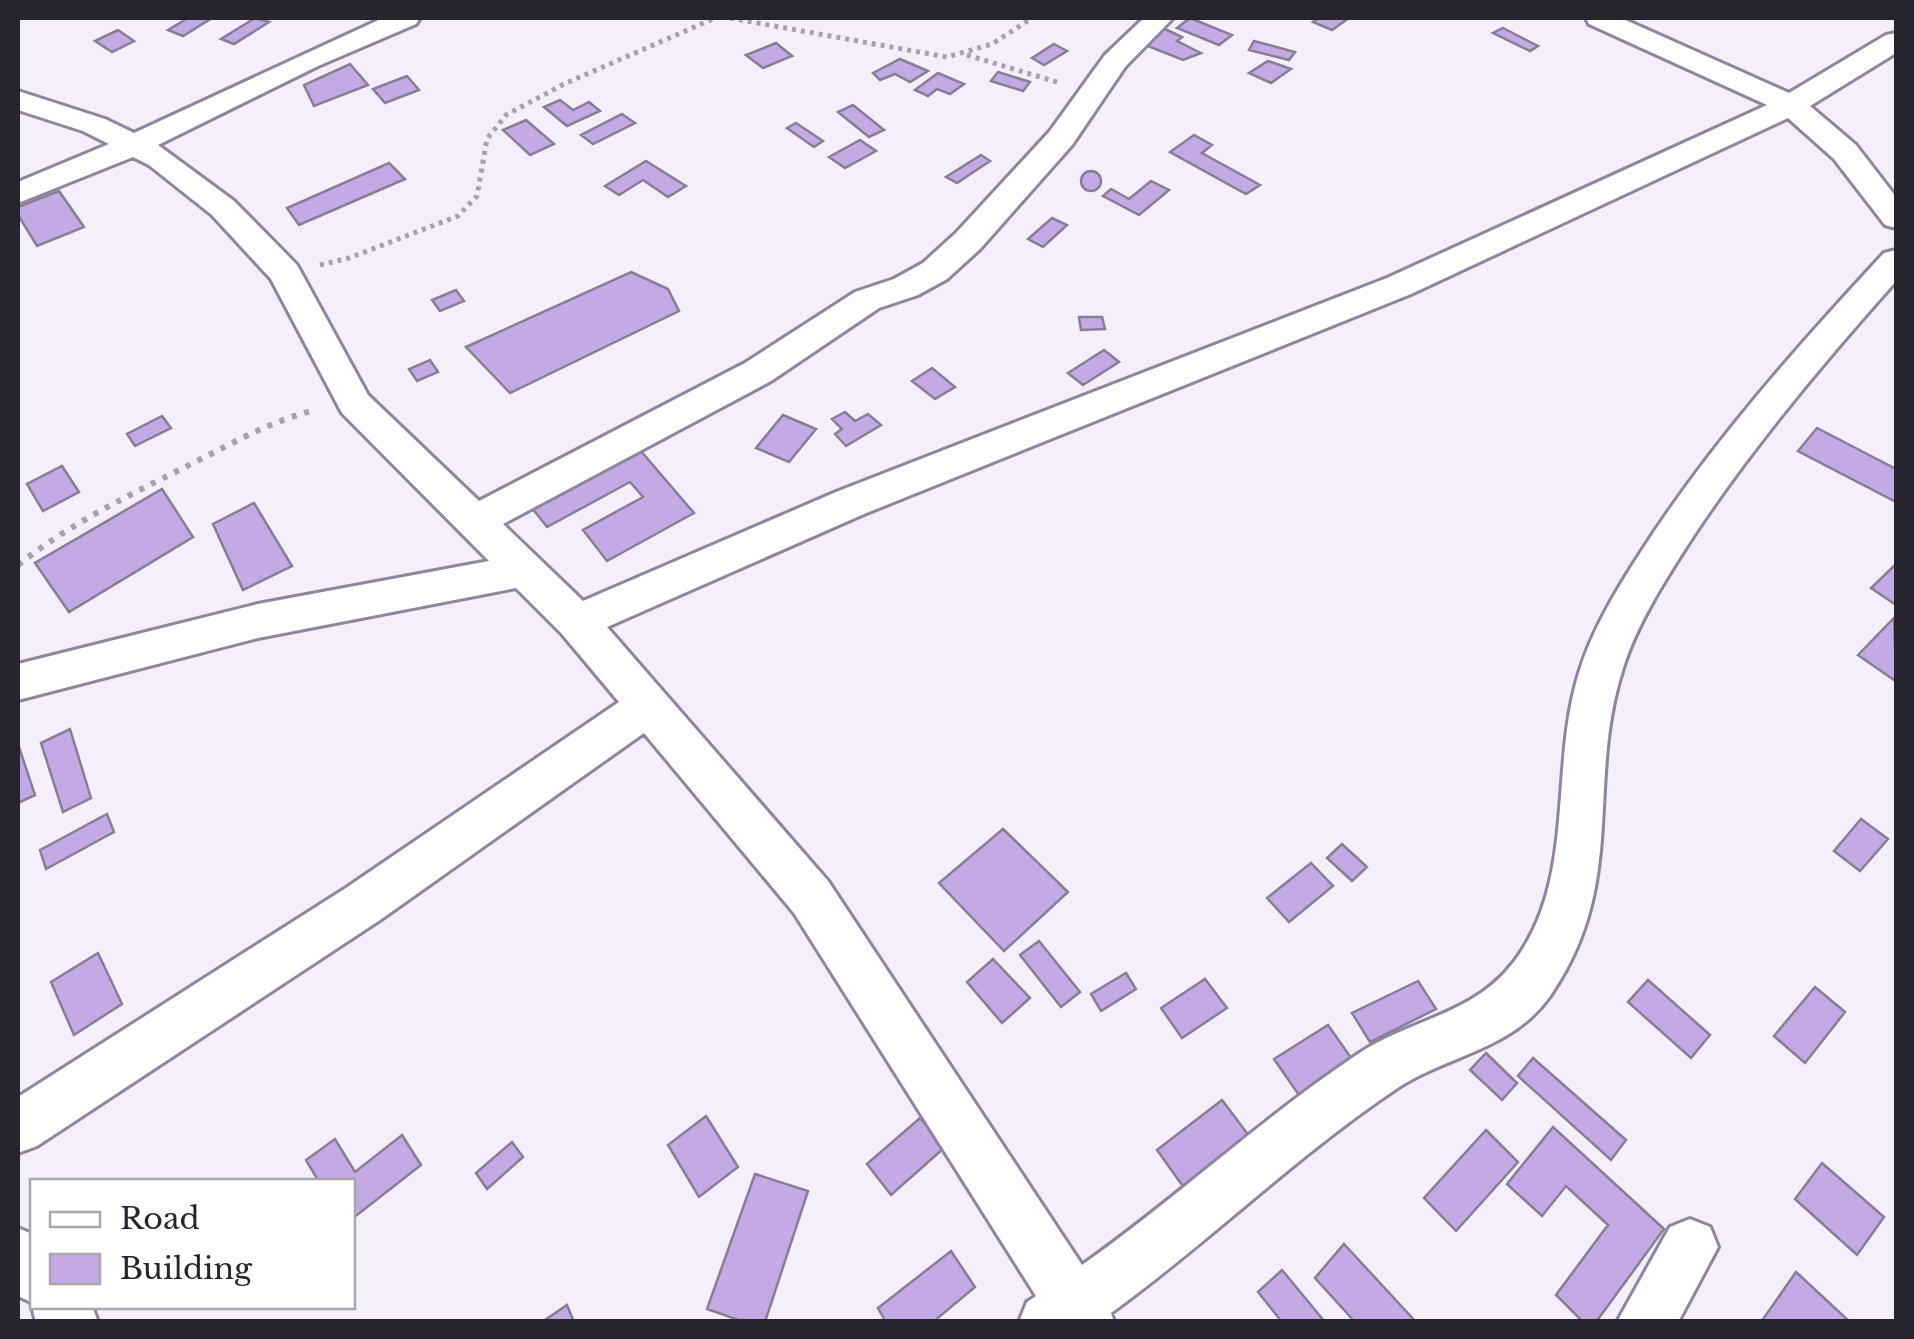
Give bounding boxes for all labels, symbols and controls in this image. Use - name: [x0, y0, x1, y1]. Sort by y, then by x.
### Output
- legend: [30, 1179, 355, 1309]
- text: Road: [120, 1200, 200, 1237]
- text: Building: [120, 1250, 253, 1287]

